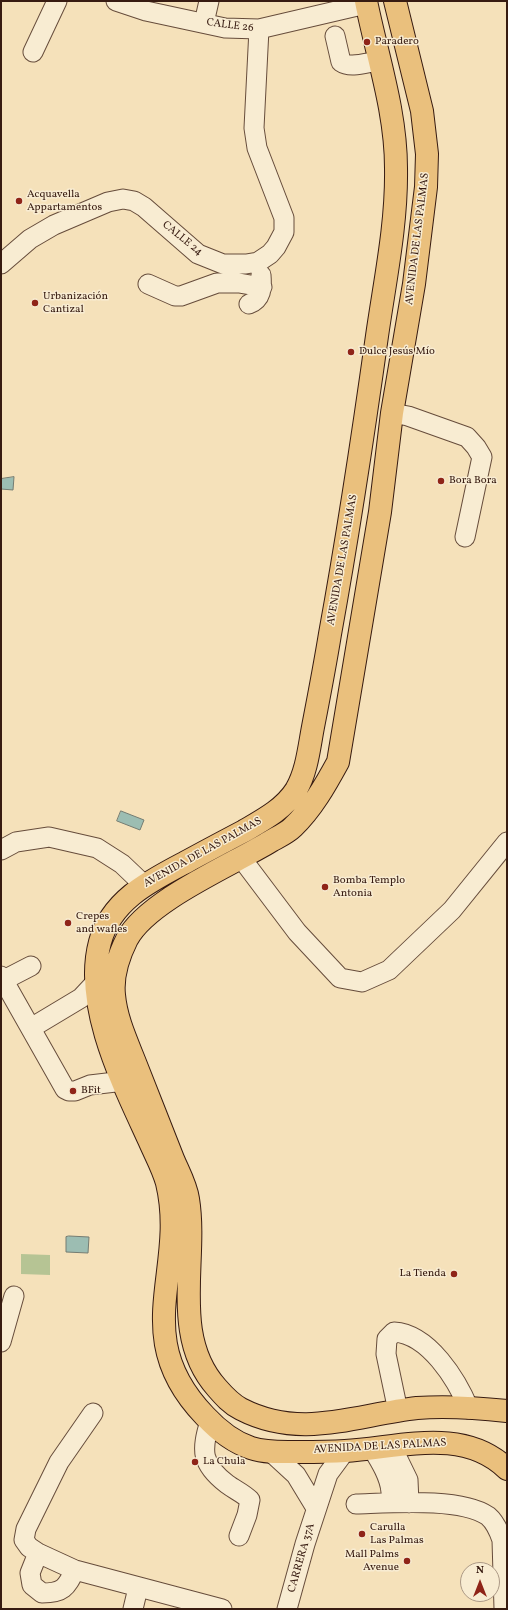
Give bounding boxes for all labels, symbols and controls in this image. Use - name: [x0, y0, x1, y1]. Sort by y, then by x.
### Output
- street label: CALLE 26: [206, 17, 254, 35]
- place label: Paradero: [375, 35, 419, 49]
- marker: Paradero: [362, 37, 372, 47]
- street label: AVENIDA DE LAS PALMAS: [403, 172, 433, 306]
- place label: Acquavella Appartamentos: [27, 188, 102, 214]
- marker: Acquavella Appartamentos: [14, 196, 24, 206]
- street label: CALLE 24: [159, 219, 205, 259]
- place label: Urbanización Cantizal: [43, 290, 108, 316]
- marker: Urbanización Cantizal: [30, 298, 40, 308]
- place label: Dulce Jesús Mío: [359, 345, 435, 359]
- marker: Dulce Jesús Mío: [346, 347, 356, 357]
- place label: Bora Bora: [449, 474, 497, 488]
- marker: Bora Bora: [436, 476, 446, 486]
- street label: AVENIDA DE LAS PALMAS: [325, 493, 361, 627]
- street label: AVENIDA DE LAS PALMAS: [142, 815, 264, 891]
- place label: Bomba Templo Antonia: [333, 874, 405, 900]
- marker: Bomba Templo Antonia: [320, 882, 330, 892]
- place label: Crepes and wafles: [76, 910, 127, 936]
- marker: Crepes and wafles: [63, 918, 73, 928]
- place label: BFit: [81, 1084, 101, 1098]
- marker: BFit: [68, 1086, 78, 1096]
- place label: La Tienda: [400, 1267, 446, 1281]
- marker: La Tienda: [449, 1269, 459, 1279]
- street label: AVENIDA DE LAS PALMAS: [313, 1437, 447, 1457]
- place label: La Chula: [203, 1455, 246, 1469]
- marker: La Chula: [190, 1457, 200, 1467]
- place label: Carulla Las Palmas: [370, 1521, 424, 1547]
- street label: CARRERA 37A: [286, 1522, 318, 1594]
- marker: Carulla Las Palmas: [357, 1529, 367, 1539]
- place label: Mall Palms Avenue: [345, 1548, 399, 1574]
- marker: Mall Palms Avenue: [402, 1556, 412, 1566]
- north arrow: [460, 1562, 500, 1602]
- text: N: [476, 1563, 484, 1578]

